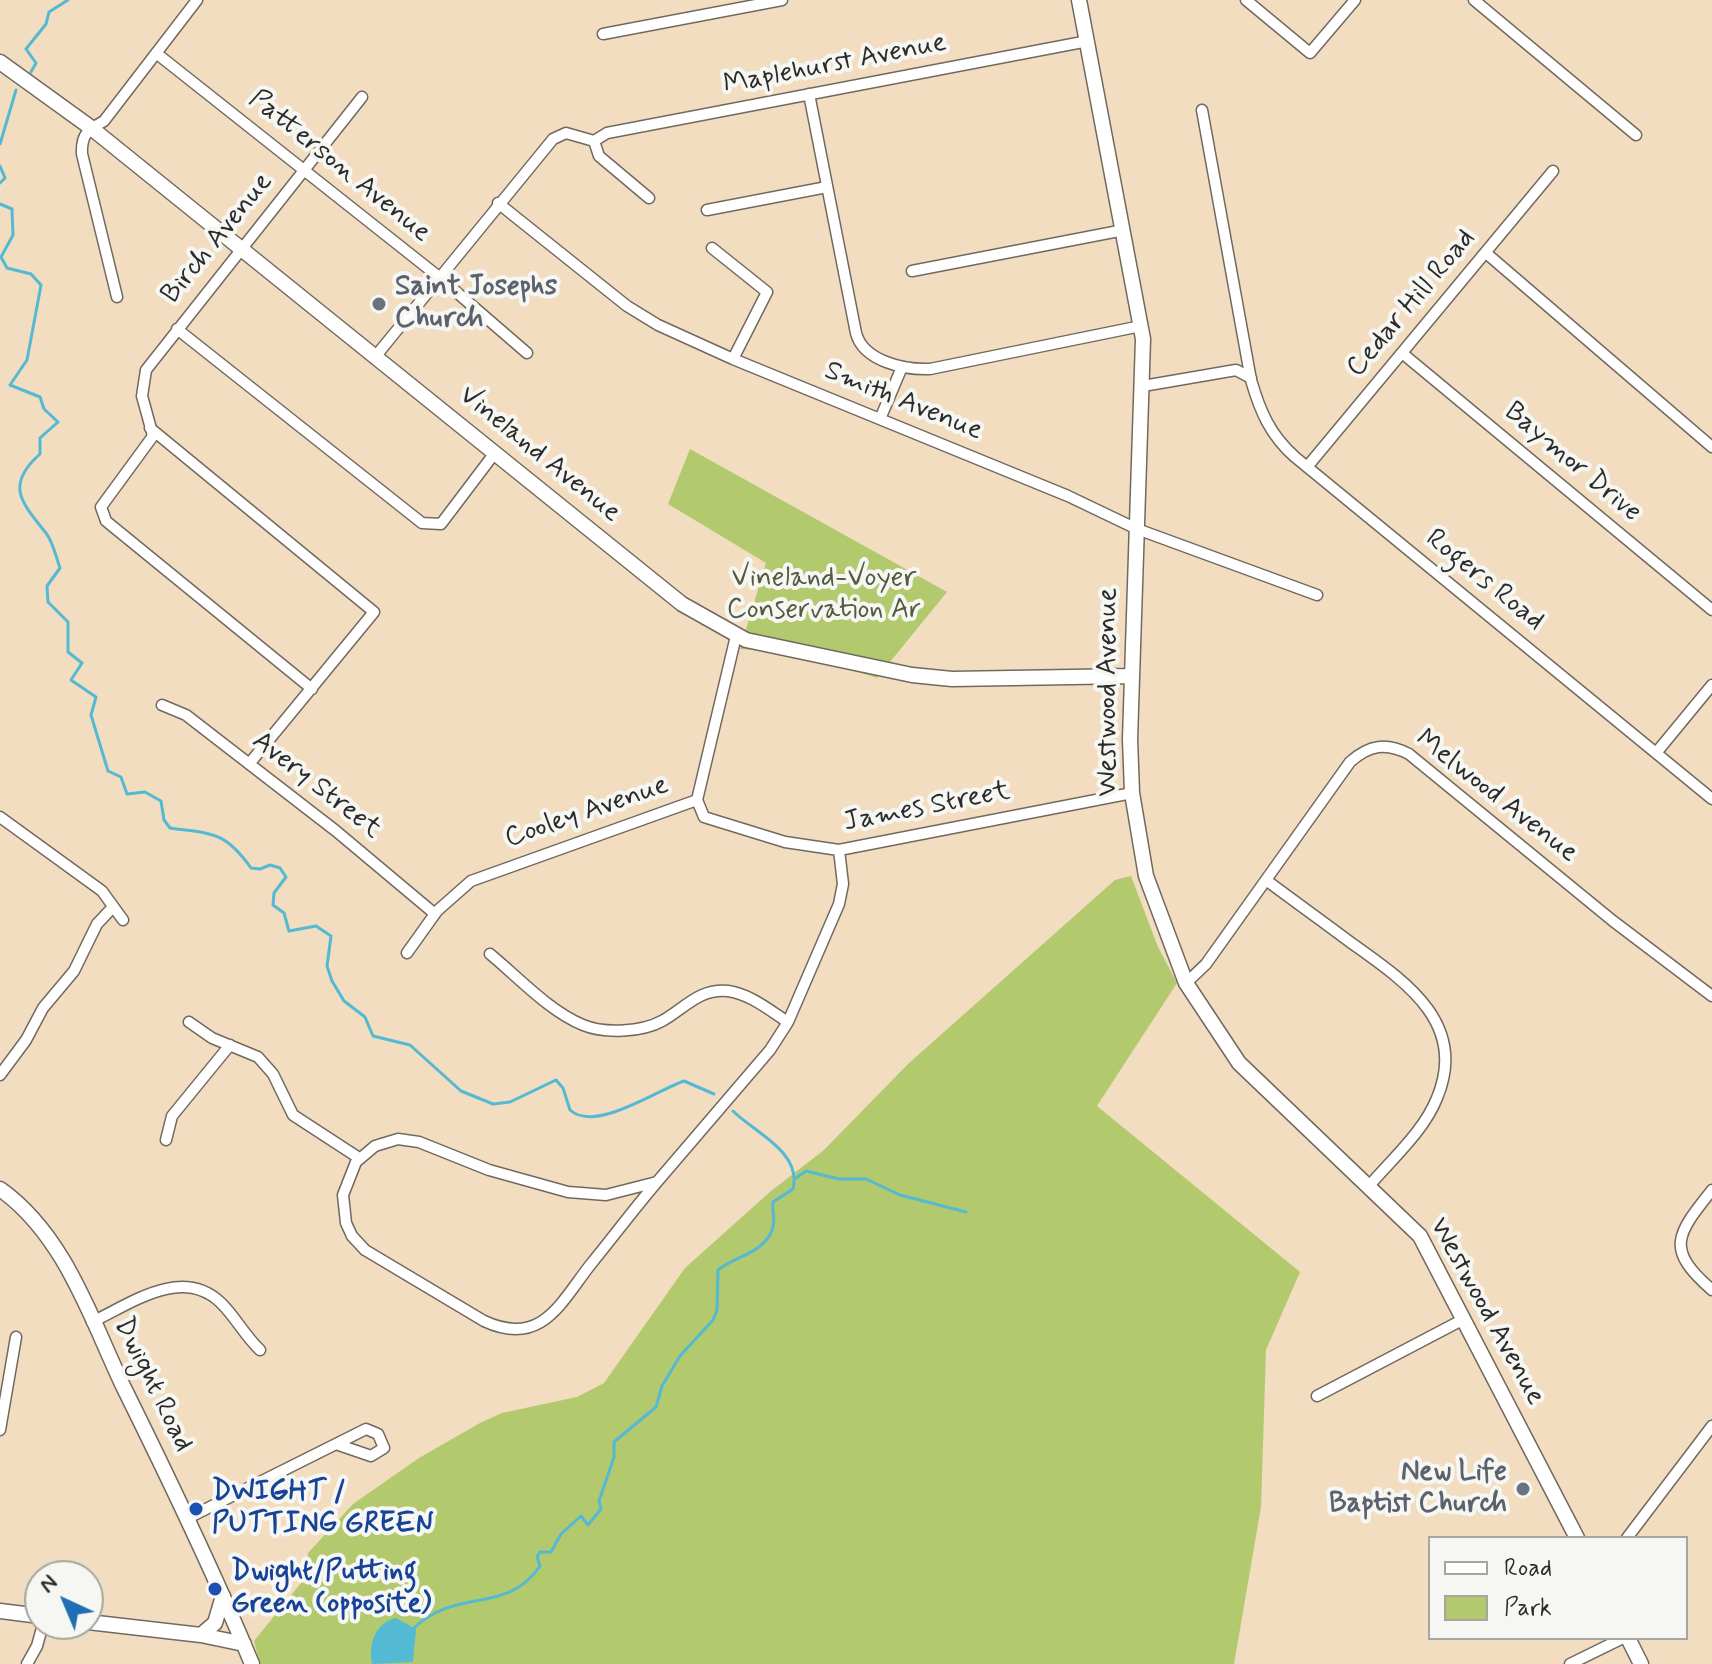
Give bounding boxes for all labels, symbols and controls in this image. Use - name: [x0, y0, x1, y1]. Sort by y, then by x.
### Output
- street label: Maplehurst Avenue: [721, 27, 949, 103]
- street label: Patterson Avenue: [241, 83, 437, 251]
- street label: Birch Avenue: [155, 167, 281, 311]
- street label: Cedar Hill Road: [1340, 223, 1484, 385]
- place label: Saint Josephs Church: [395, 271, 557, 337]
- marker: Saint Josephs Church: [370, 295, 388, 313]
- street label: Smith Avenue: [819, 355, 987, 449]
- street label: Vineland Avenue: [451, 379, 627, 531]
- street label: Baymor Drive: [1496, 396, 1648, 530]
- street label: Rogers Road: [1418, 523, 1550, 639]
- park label: Vineland-Voyer Conservation Ar: [727, 562, 921, 628]
- street label: Westwood Avenue: [1092, 588, 1126, 796]
- street label: Melwood Avenue: [1408, 723, 1584, 871]
- street label: Avery Street: [245, 725, 387, 847]
- street label: Cooley Avenue: [501, 769, 673, 857]
- street label: James Street: [841, 775, 1013, 841]
- street label: Westwood Avenue: [1421, 1213, 1551, 1411]
- street label: Dwight Road: [105, 1312, 199, 1458]
- place label: New Life Baptist Church: [1329, 1456, 1507, 1522]
- place label: DWIGHT / PUTTING GREEN: [212, 1476, 433, 1542]
- marker: New Life Baptist Church: [1514, 1480, 1532, 1498]
- marker: DWIGHT / PUTTING GREEN: [187, 1500, 205, 1518]
- legend: [1428, 1536, 1688, 1640]
- text: Road: [1504, 1553, 1552, 1584]
- place label: Dwight/Putting Green (opposite): [231, 1556, 431, 1622]
- north arrow: [24, 1560, 104, 1640]
- text: N: [34, 1569, 64, 1599]
- marker: Dwight/Putting Green (opposite): [206, 1580, 224, 1598]
- text: Park: [1504, 1593, 1552, 1624]

